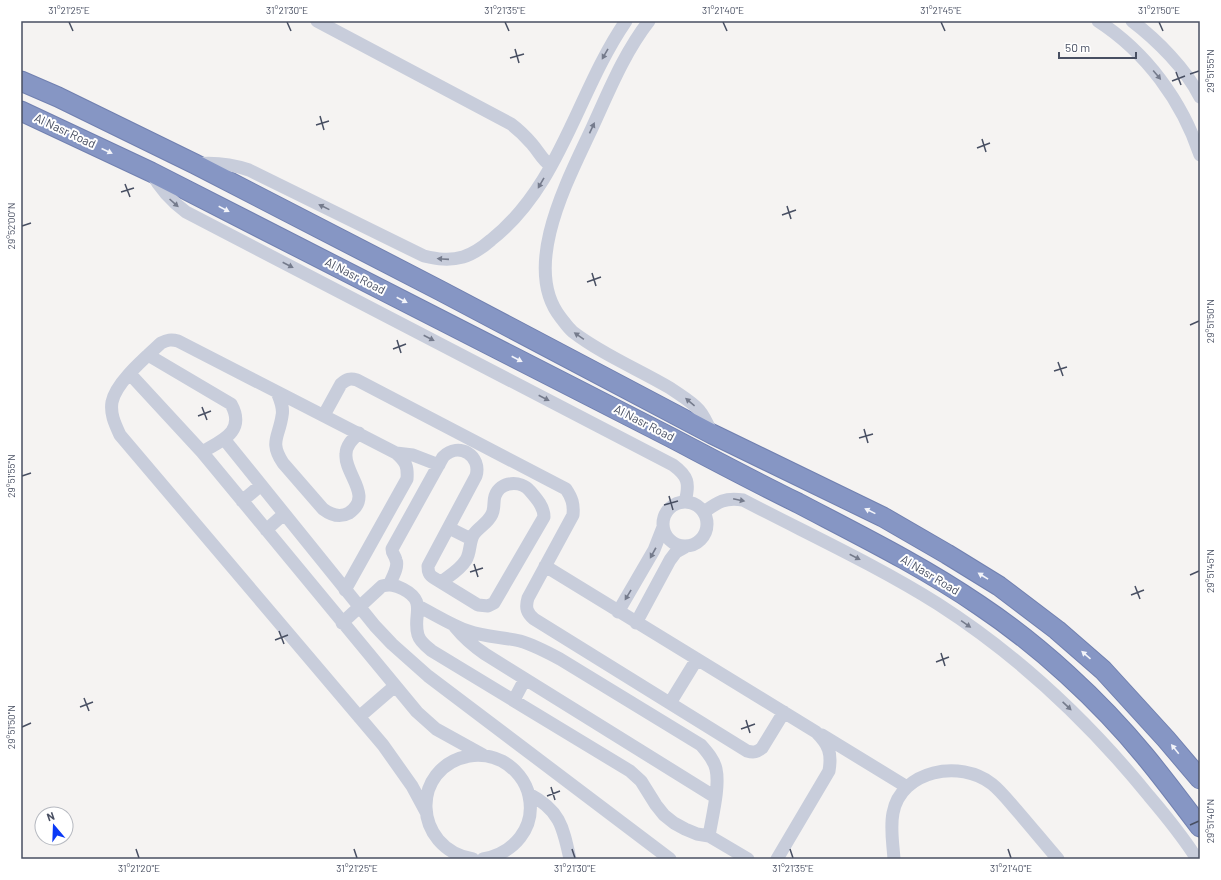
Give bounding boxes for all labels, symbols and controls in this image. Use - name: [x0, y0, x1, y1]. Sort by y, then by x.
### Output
- text: 31°21'25"E: [48, 4, 90, 16]
- text: 31°21'30"E: [266, 4, 308, 16]
- text: 31°21'35"E: [484, 4, 526, 16]
- text: 31°21'40"E: [702, 4, 744, 16]
- text: 31°21'45"E: [920, 4, 962, 16]
- text: 31°21'50"E: [1138, 4, 1180, 16]
- scale bar: [1059, 34, 1136, 60]
- text: 50 m: [1065, 40, 1090, 54]
- one-way arrow: [602, 49, 609, 60]
- text: 29°51'55"N: [1204, 49, 1216, 93]
- one-way arrow: [1153, 70, 1162, 81]
- street label: Al Nasr Road: [33, 110, 98, 150]
- one-way arrow: [589, 122, 595, 133]
- one-way arrow: [101, 148, 113, 154]
- one-way arrow: [538, 177, 545, 189]
- one-way arrow: [170, 198, 179, 207]
- text: 29°52'00"N: [5, 203, 17, 249]
- one-way arrow: [319, 204, 330, 211]
- one-way arrow: [218, 206, 229, 212]
- street label: Al Nasr Road: [323, 254, 388, 296]
- one-way arrow: [436, 255, 449, 262]
- one-way arrow: [282, 262, 294, 268]
- one-way arrow: [396, 297, 407, 303]
- text: 29°51'50"N: [1204, 299, 1216, 343]
- one-way arrow: [573, 332, 584, 340]
- one-way arrow: [423, 335, 434, 341]
- one-way arrow: [512, 356, 523, 362]
- one-way arrow: [538, 395, 550, 401]
- one-way arrow: [685, 398, 695, 407]
- street label: Al Nasr Road: [612, 401, 677, 443]
- text: 29°51'55"N: [5, 454, 17, 498]
- one-way arrow: [733, 497, 745, 503]
- one-way arrow: [865, 508, 876, 514]
- one-way arrow: [649, 547, 656, 559]
- text: 29°51'45"N: [1204, 549, 1216, 593]
- street label: Al Nasr Road: [899, 551, 962, 597]
- one-way arrow: [849, 554, 861, 561]
- one-way arrow: [978, 572, 988, 580]
- one-way arrow: [625, 589, 632, 601]
- one-way arrow: [961, 620, 972, 628]
- one-way arrow: [1081, 650, 1091, 660]
- one-way arrow: [1062, 702, 1072, 711]
- text: 29°51'50"N: [5, 705, 17, 749]
- one-way arrow: [1171, 744, 1180, 755]
- text: 29°51'40"N: [1204, 799, 1216, 843]
- north arrow: [34, 806, 74, 846]
- text: N: [45, 809, 56, 823]
- text: 31°21'20"E: [118, 862, 160, 874]
- text: 31°21'25"E: [336, 862, 378, 874]
- text: 31°21'30"E: [554, 862, 596, 874]
- text: 31°21'35"E: [772, 862, 814, 874]
- text: 31°21'40"E: [990, 862, 1032, 874]

